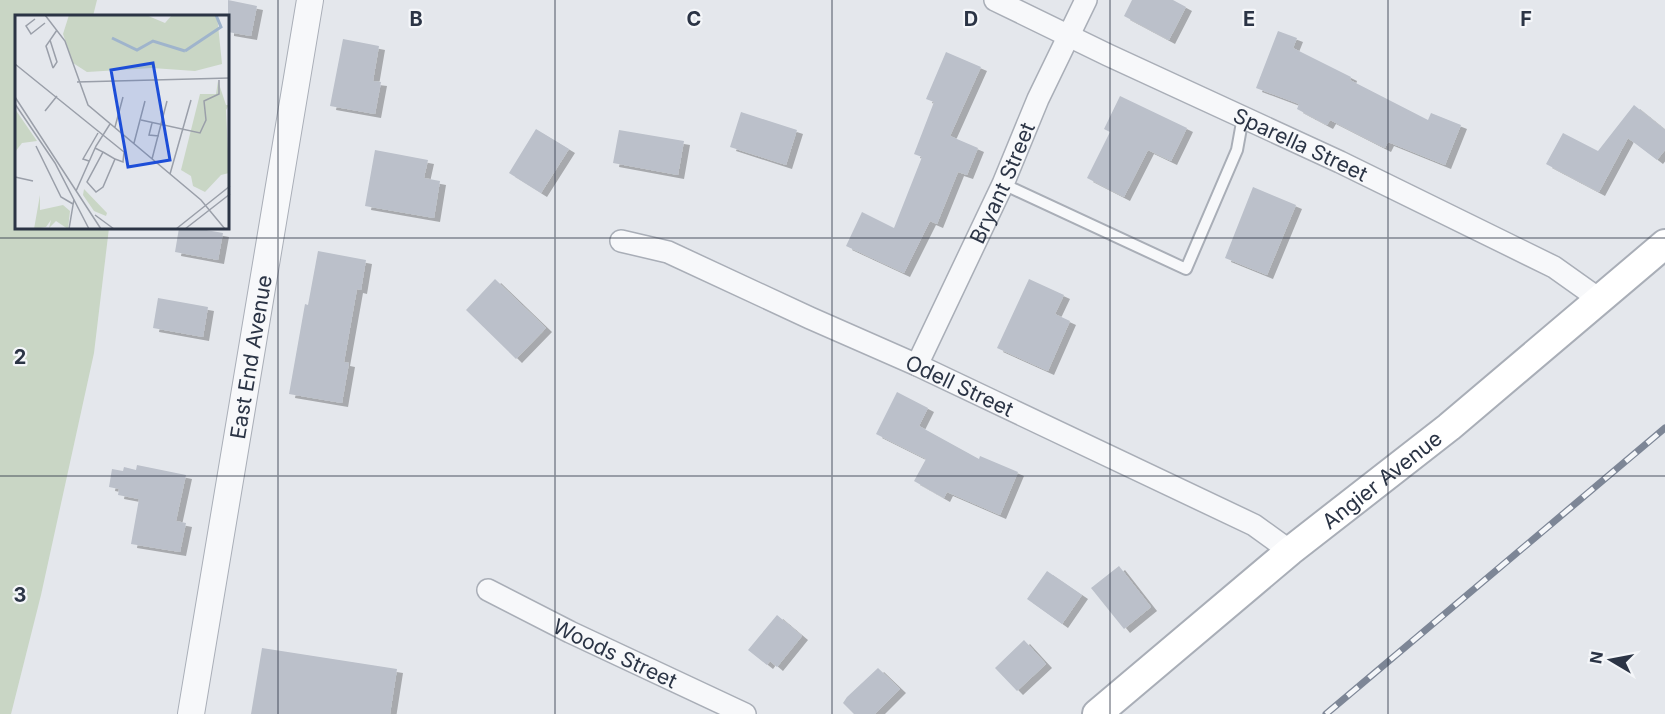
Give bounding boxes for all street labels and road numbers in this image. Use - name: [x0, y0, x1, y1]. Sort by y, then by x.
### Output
- street label: Sparella Street: [1230, 102, 1372, 186]
- street label: Bryant Street: [964, 118, 1040, 248]
- street label: East End Avenue: [225, 273, 276, 441]
- street label: Odell Street: [902, 349, 1018, 422]
- street label: Angier Avenue: [1317, 425, 1447, 534]
- street label: Woods Street: [549, 613, 681, 693]

